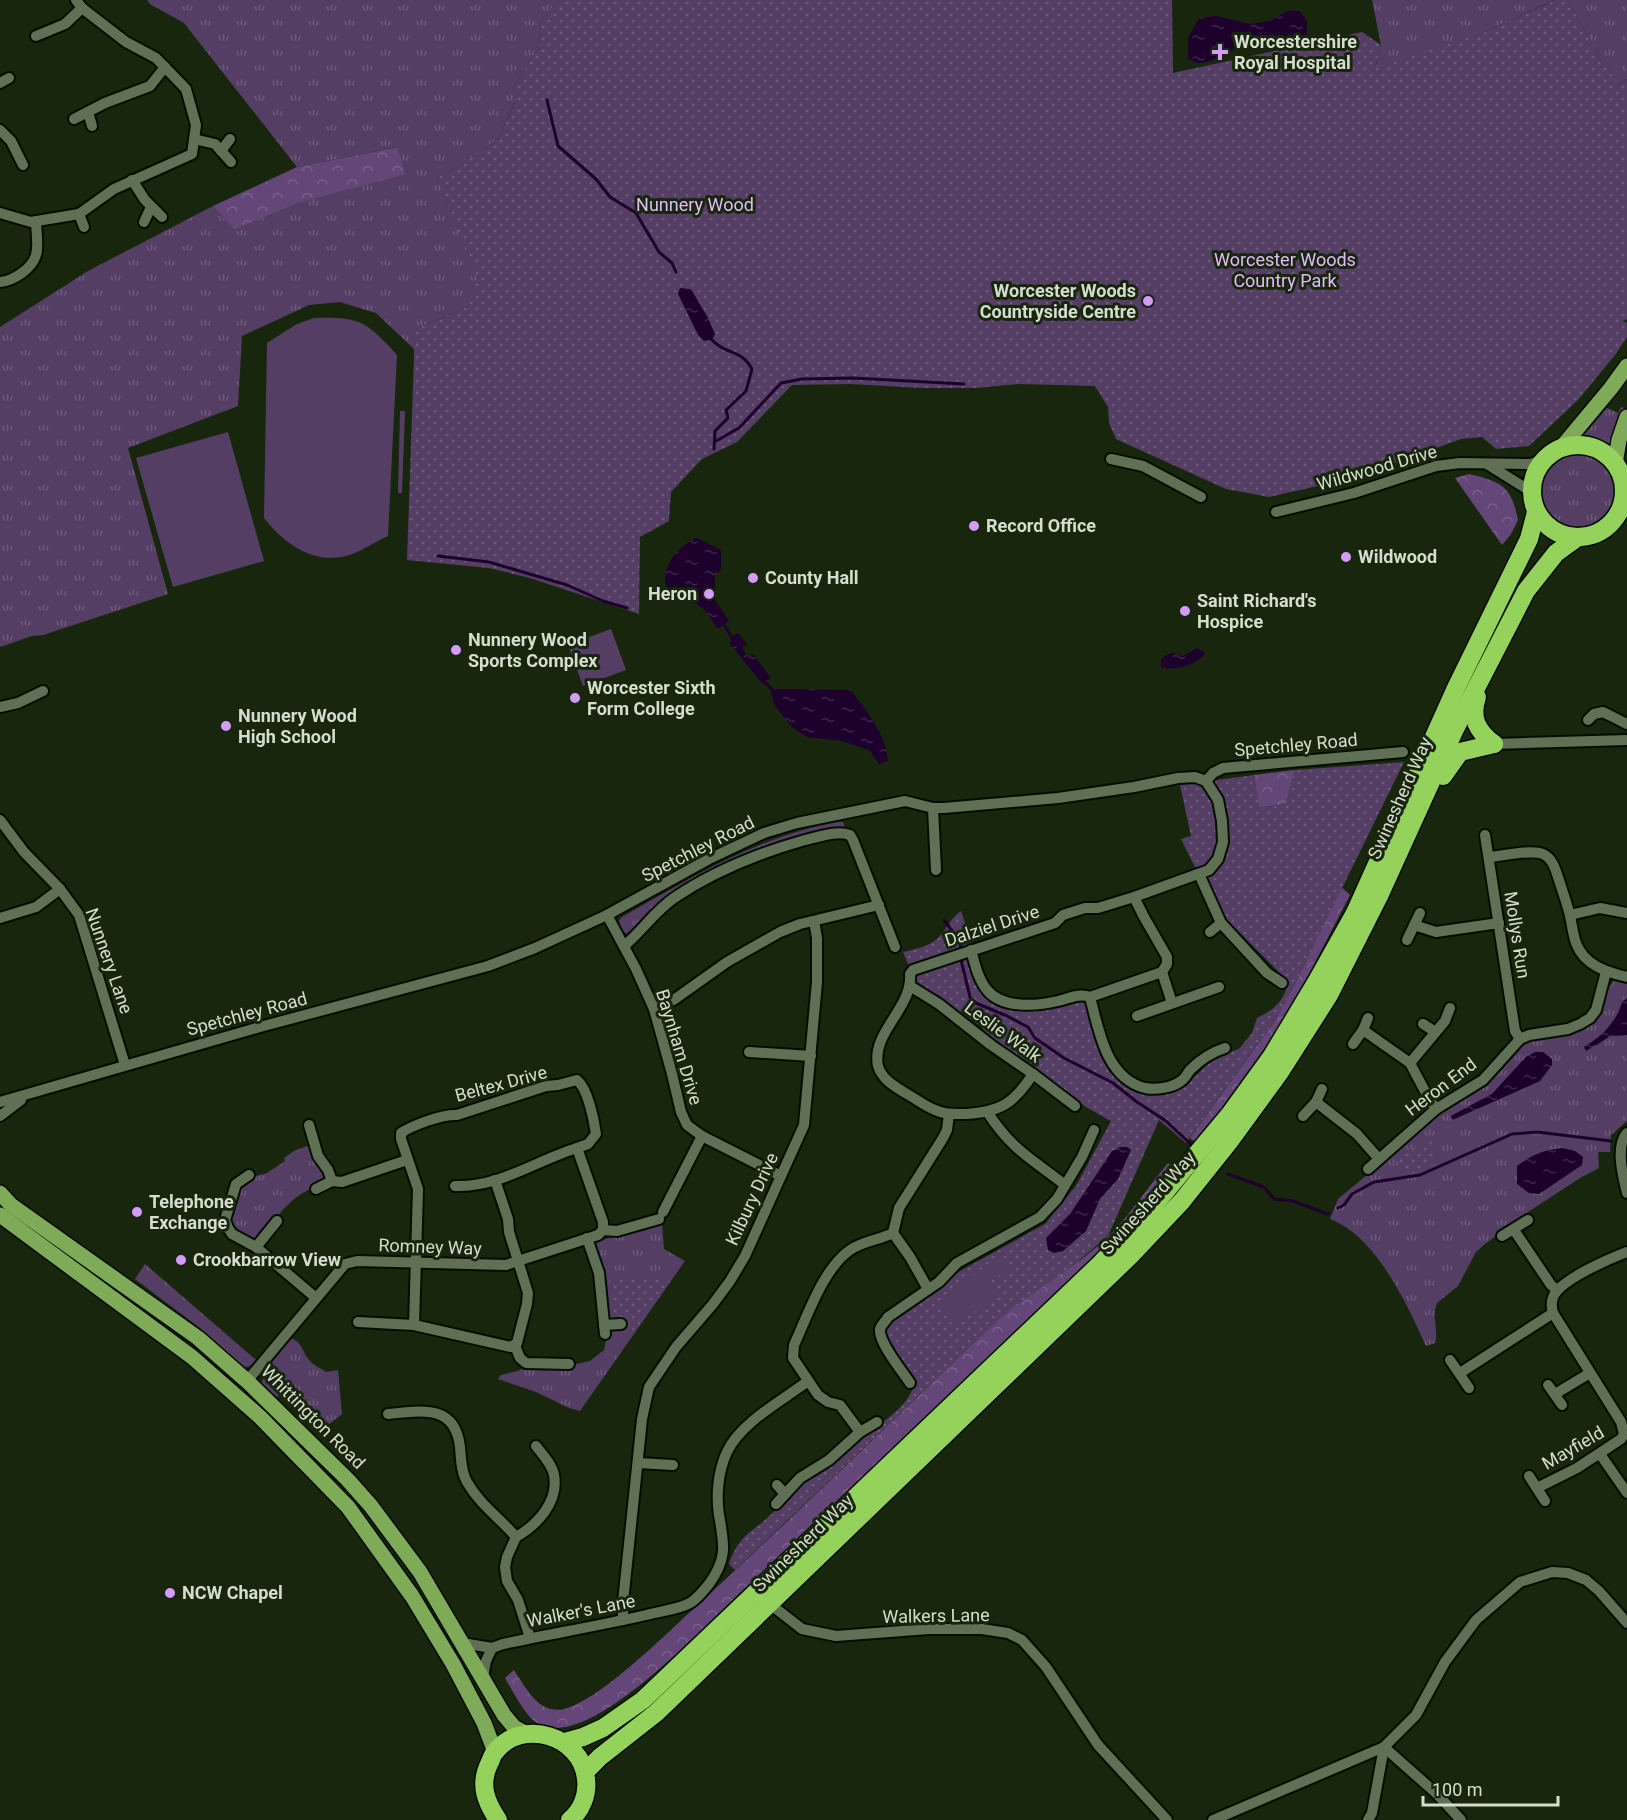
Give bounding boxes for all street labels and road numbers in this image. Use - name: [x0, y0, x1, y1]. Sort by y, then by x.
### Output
- street label: Wildwood Drive: [1314, 440, 1439, 495]
- street label: Spetchley Road: [1233, 729, 1358, 760]
- street label: Swinesherd Way: [1363, 733, 1436, 862]
- street label: Spetchley Road: [638, 811, 758, 886]
- street label: Mollys Run: [1500, 890, 1535, 980]
- street label: Dalziel Drive: [942, 900, 1042, 951]
- street label: Nunnery Lane: [82, 905, 137, 1016]
- street label: Spetchley Road: [184, 987, 309, 1040]
- street label: Baynham Drive: [652, 987, 707, 1107]
- street label: Leslie Walk: [961, 997, 1047, 1067]
- street label: Heron End: [1401, 1053, 1480, 1120]
- street label: Beltex Drive: [453, 1061, 549, 1106]
- street label: Swinesherd Way: [1096, 1147, 1200, 1258]
- street label: Kilbury Drive: [721, 1149, 782, 1248]
- street label: Romney Way: [378, 1234, 483, 1259]
- street label: Whittington Road: [257, 1360, 370, 1473]
- street label: Mayfield: [1538, 1421, 1607, 1474]
- street label: Swinesherd Way: [748, 1489, 857, 1596]
- street label: Walker's Lane: [525, 1590, 637, 1631]
- street label: Walkers Lane: [882, 1604, 990, 1627]

